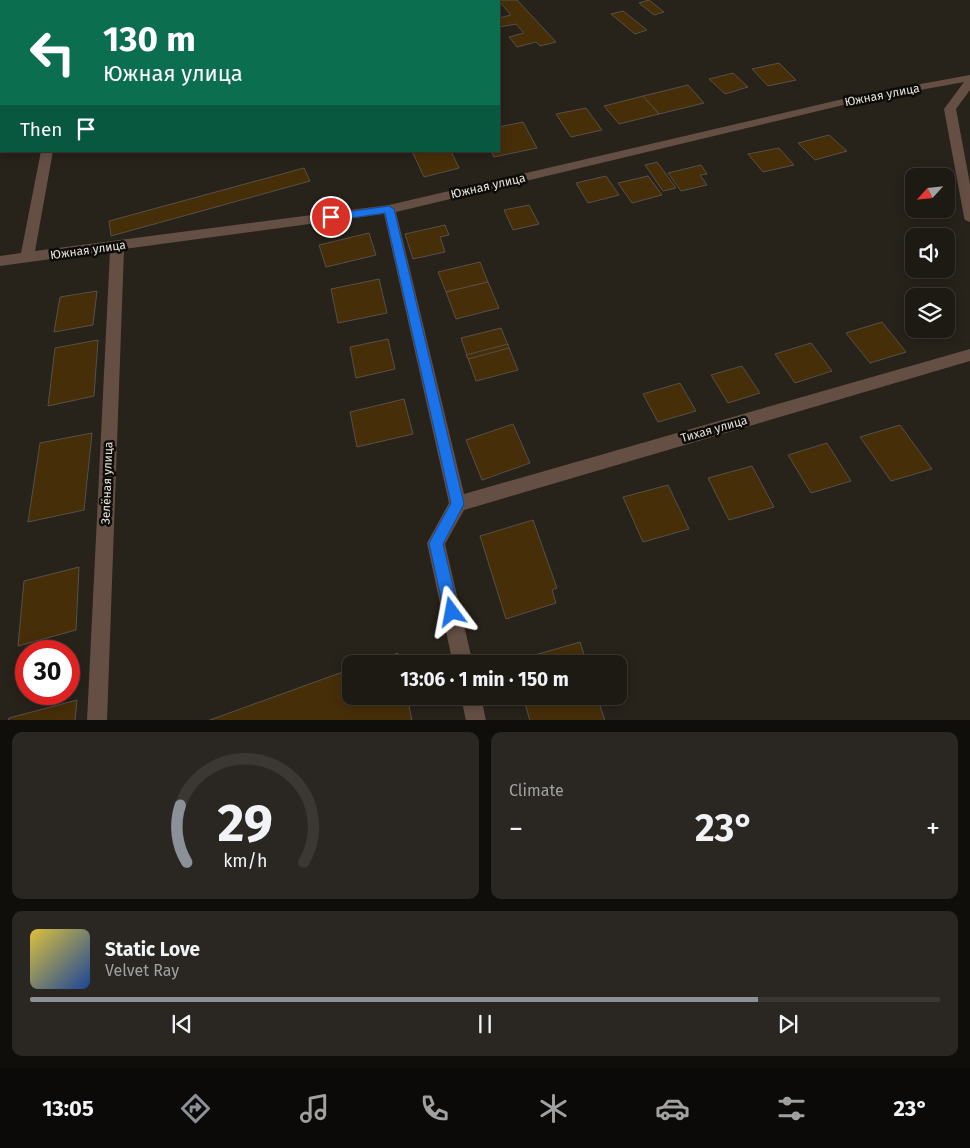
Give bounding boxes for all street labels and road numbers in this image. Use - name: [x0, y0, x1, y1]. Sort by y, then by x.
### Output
- street label: Южная улица: [843, 81, 921, 109]
- street label: Южная улица: [449, 171, 527, 201]
- street label: Южная улица: [49, 238, 127, 262]
- street label: Тихая улица: [679, 413, 749, 445]
- street label: Зелёная улица: [99, 441, 115, 525]

